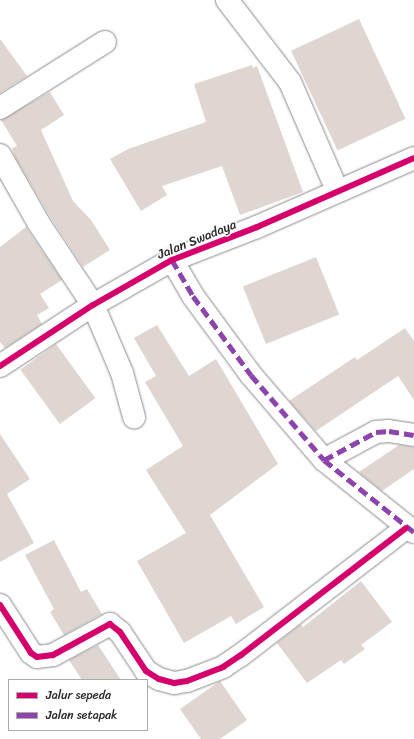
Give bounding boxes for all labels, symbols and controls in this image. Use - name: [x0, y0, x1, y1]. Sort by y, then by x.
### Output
- street label: Jalan Swadaya: [155, 217, 239, 263]
- legend: [8, 679, 148, 731]
- text: Jalur sepeda: [46, 684, 111, 706]
- text: Jalan setapak: [46, 704, 117, 726]

